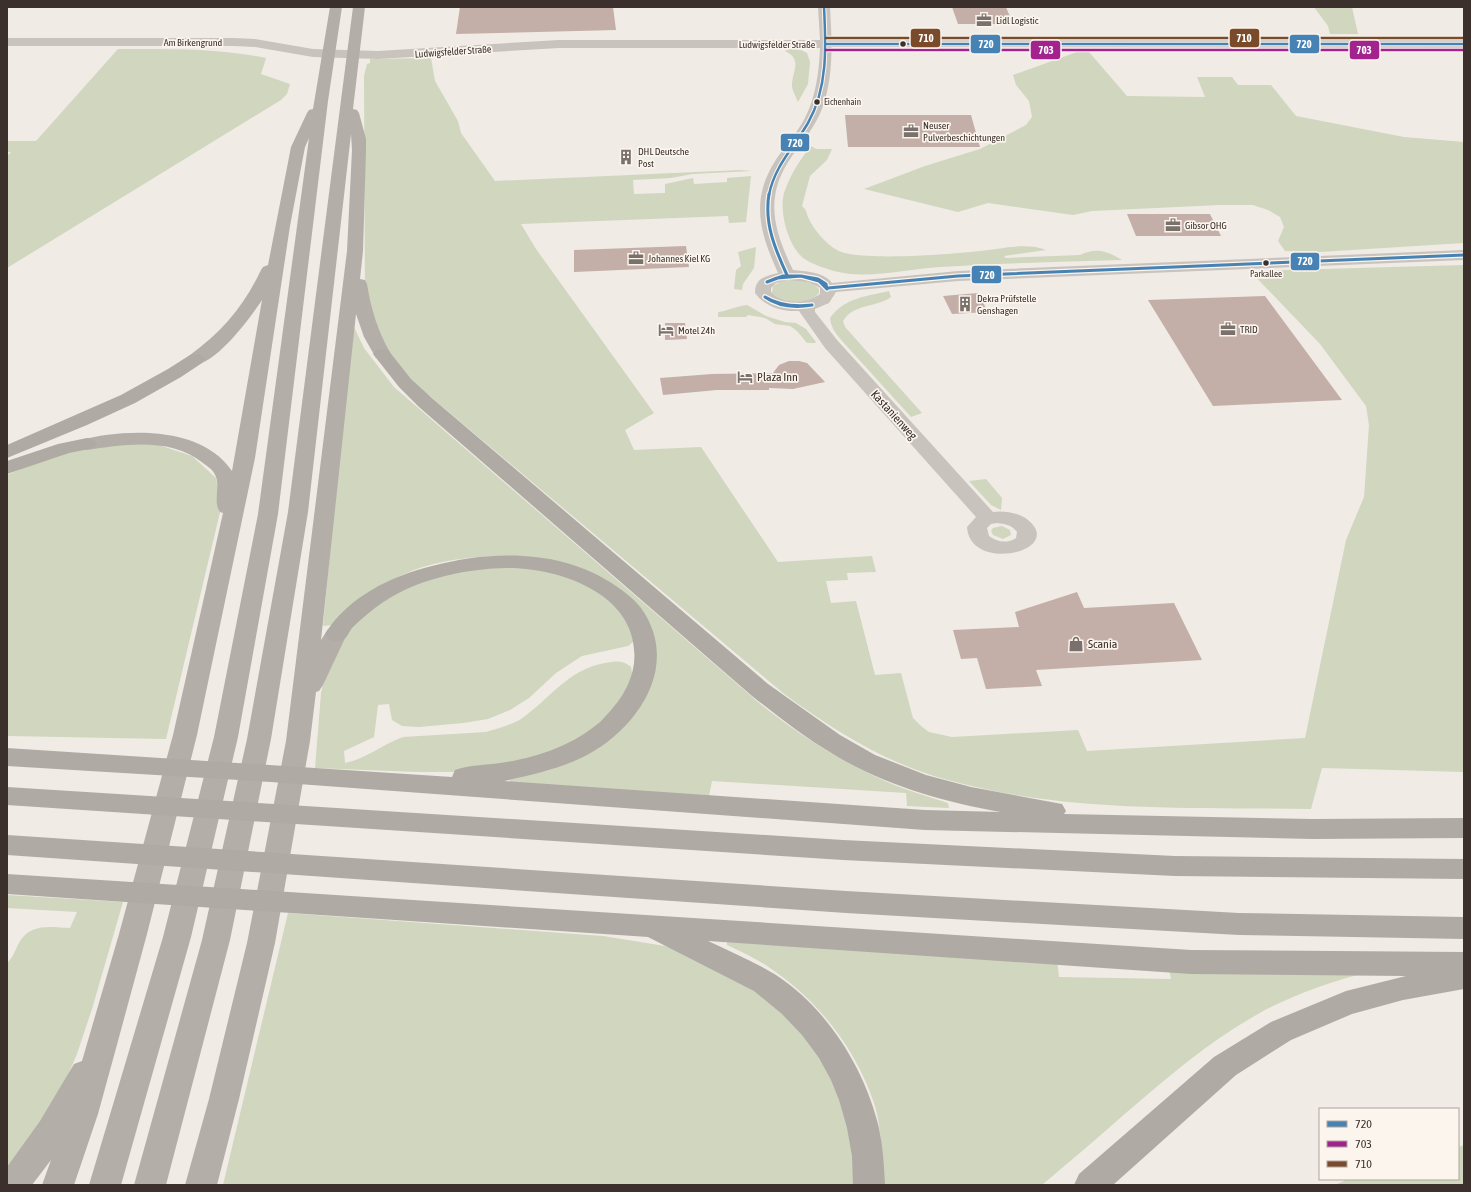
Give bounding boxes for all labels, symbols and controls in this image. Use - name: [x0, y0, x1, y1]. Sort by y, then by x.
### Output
- office icon: Lidl Logistic: [975, 11, 993, 29]
- place label: Lidl Logistic: [996, 15, 1039, 26]
- line badge: 710: [910, 28, 941, 48]
- line badge: 710: [1229, 28, 1260, 48]
- text: 710: [918, 32, 934, 44]
- text: 710: [1236, 32, 1252, 44]
- line badge: 720: [970, 34, 1001, 54]
- line badge: 720: [1289, 34, 1320, 54]
- street label: Am Birkengrund: [164, 37, 223, 48]
- text: 720: [978, 38, 994, 50]
- text: 720: [1296, 38, 1312, 50]
- street label: Ludwigsfelder Straße: [739, 39, 816, 50]
- unlabelled marker: [898, 39, 908, 49]
- line badge: 703: [1030, 40, 1061, 60]
- line badge: 703: [1349, 40, 1380, 60]
- street label: Ludwigsfelder Straße: [414, 43, 492, 60]
- text: 703: [1038, 44, 1054, 56]
- text: 703: [1356, 44, 1372, 56]
- marker: Eichenhain: [812, 97, 822, 107]
- place label: Eichenhain: [824, 97, 861, 107]
- place label: Neuser Pulverbeschichtungen: [923, 120, 1005, 143]
- office icon: Neuser Pulverbeschichtungen: [902, 122, 920, 140]
- line badge: 720: [780, 133, 810, 152]
- text: 720: [787, 137, 803, 149]
- place label: DHL Deutsche Post: [638, 146, 690, 169]
- building icon: DHL Deutsche Post: [617, 148, 635, 166]
- office icon: Gibsor OHG: [1164, 216, 1182, 234]
- place label: Gibsor OHG: [1185, 220, 1227, 231]
- office icon: Johannes Kiel KG: [627, 249, 645, 267]
- line badge: 720: [1290, 252, 1320, 271]
- place label: Johannes Kiel KG: [648, 253, 710, 264]
- text: 720: [1297, 255, 1313, 267]
- marker: Parkallee: [1261, 258, 1271, 268]
- line badge: 720: [971, 265, 1002, 284]
- text: 720: [979, 269, 995, 281]
- place label: Parkallee: [1250, 269, 1282, 279]
- place label: Dekra Prüfstelle Genshagen: [977, 293, 1037, 316]
- building icon: Dekra Prüfstelle Genshagen: [956, 295, 974, 313]
- office icon: TRID: [1219, 320, 1237, 338]
- hotel icon: Motel 24h: [657, 321, 675, 339]
- place label: TRID: [1240, 324, 1258, 335]
- place label: Motel 24h: [678, 325, 715, 336]
- hotel icon: Plaza Inn: [736, 368, 754, 386]
- place label: Plaza Inn: [757, 370, 798, 384]
- street label: Kastanienweg: [868, 387, 921, 443]
- shop icon: Scania: [1067, 635, 1085, 653]
- place label: Scania: [1088, 637, 1117, 651]
- legend: [1319, 1108, 1459, 1180]
- text: 720: [1355, 1117, 1372, 1131]
- text: 703: [1355, 1137, 1372, 1151]
- text: 710: [1355, 1157, 1372, 1171]

